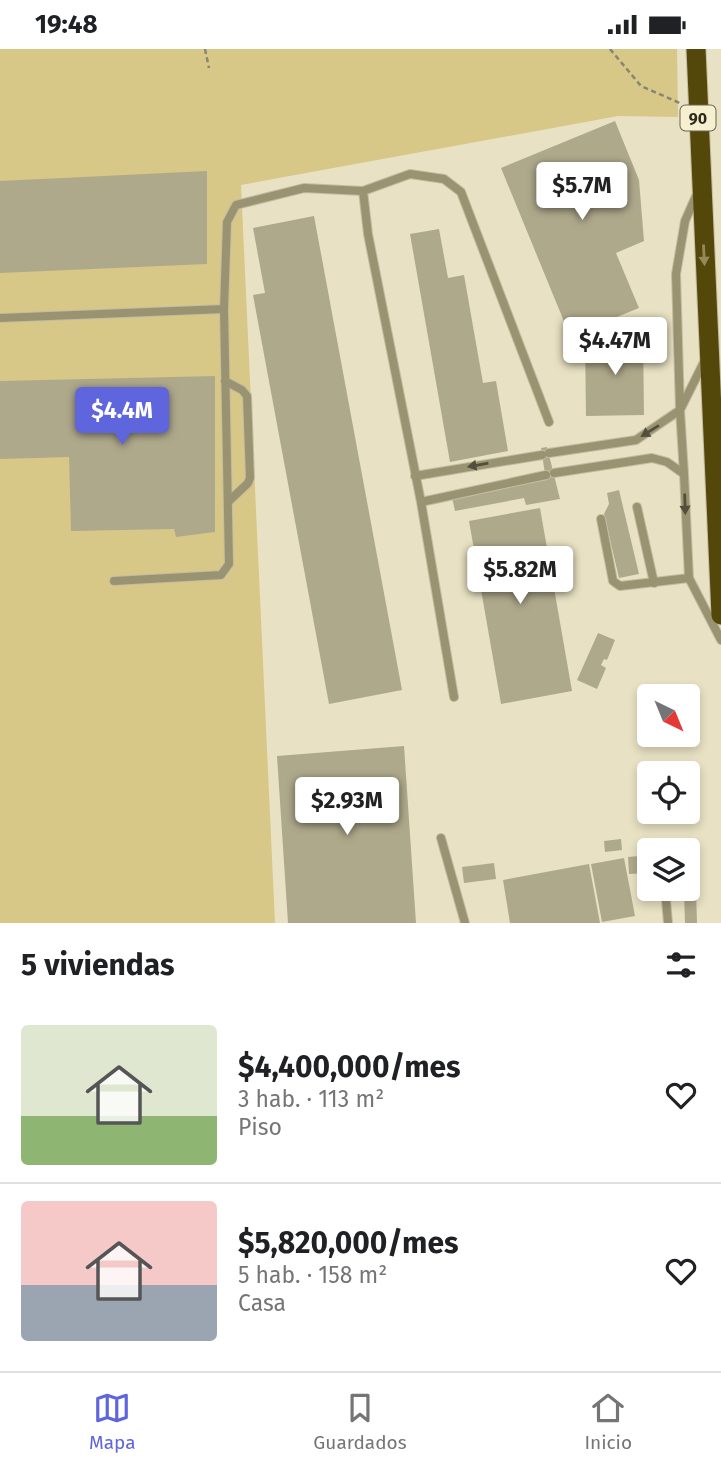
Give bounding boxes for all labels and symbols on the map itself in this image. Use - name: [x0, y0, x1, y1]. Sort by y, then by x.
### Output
- road number: 90: [680, 106, 716, 131]
- pin: $5.7M: [533, 163, 631, 222]
- one-way arrow: [698, 244, 709, 266]
- pin: $4.47M: [558, 317, 672, 377]
- pin: $4.4M: [73, 387, 171, 447]
- one-way arrow: [640, 425, 659, 438]
- one-way arrow: [467, 460, 489, 471]
- one-way arrow: [679, 493, 690, 515]
- pin: $5.82M: [463, 547, 577, 606]
- north arrow: [637, 684, 700, 747]
- pin: $2.93M: [290, 777, 404, 837]

